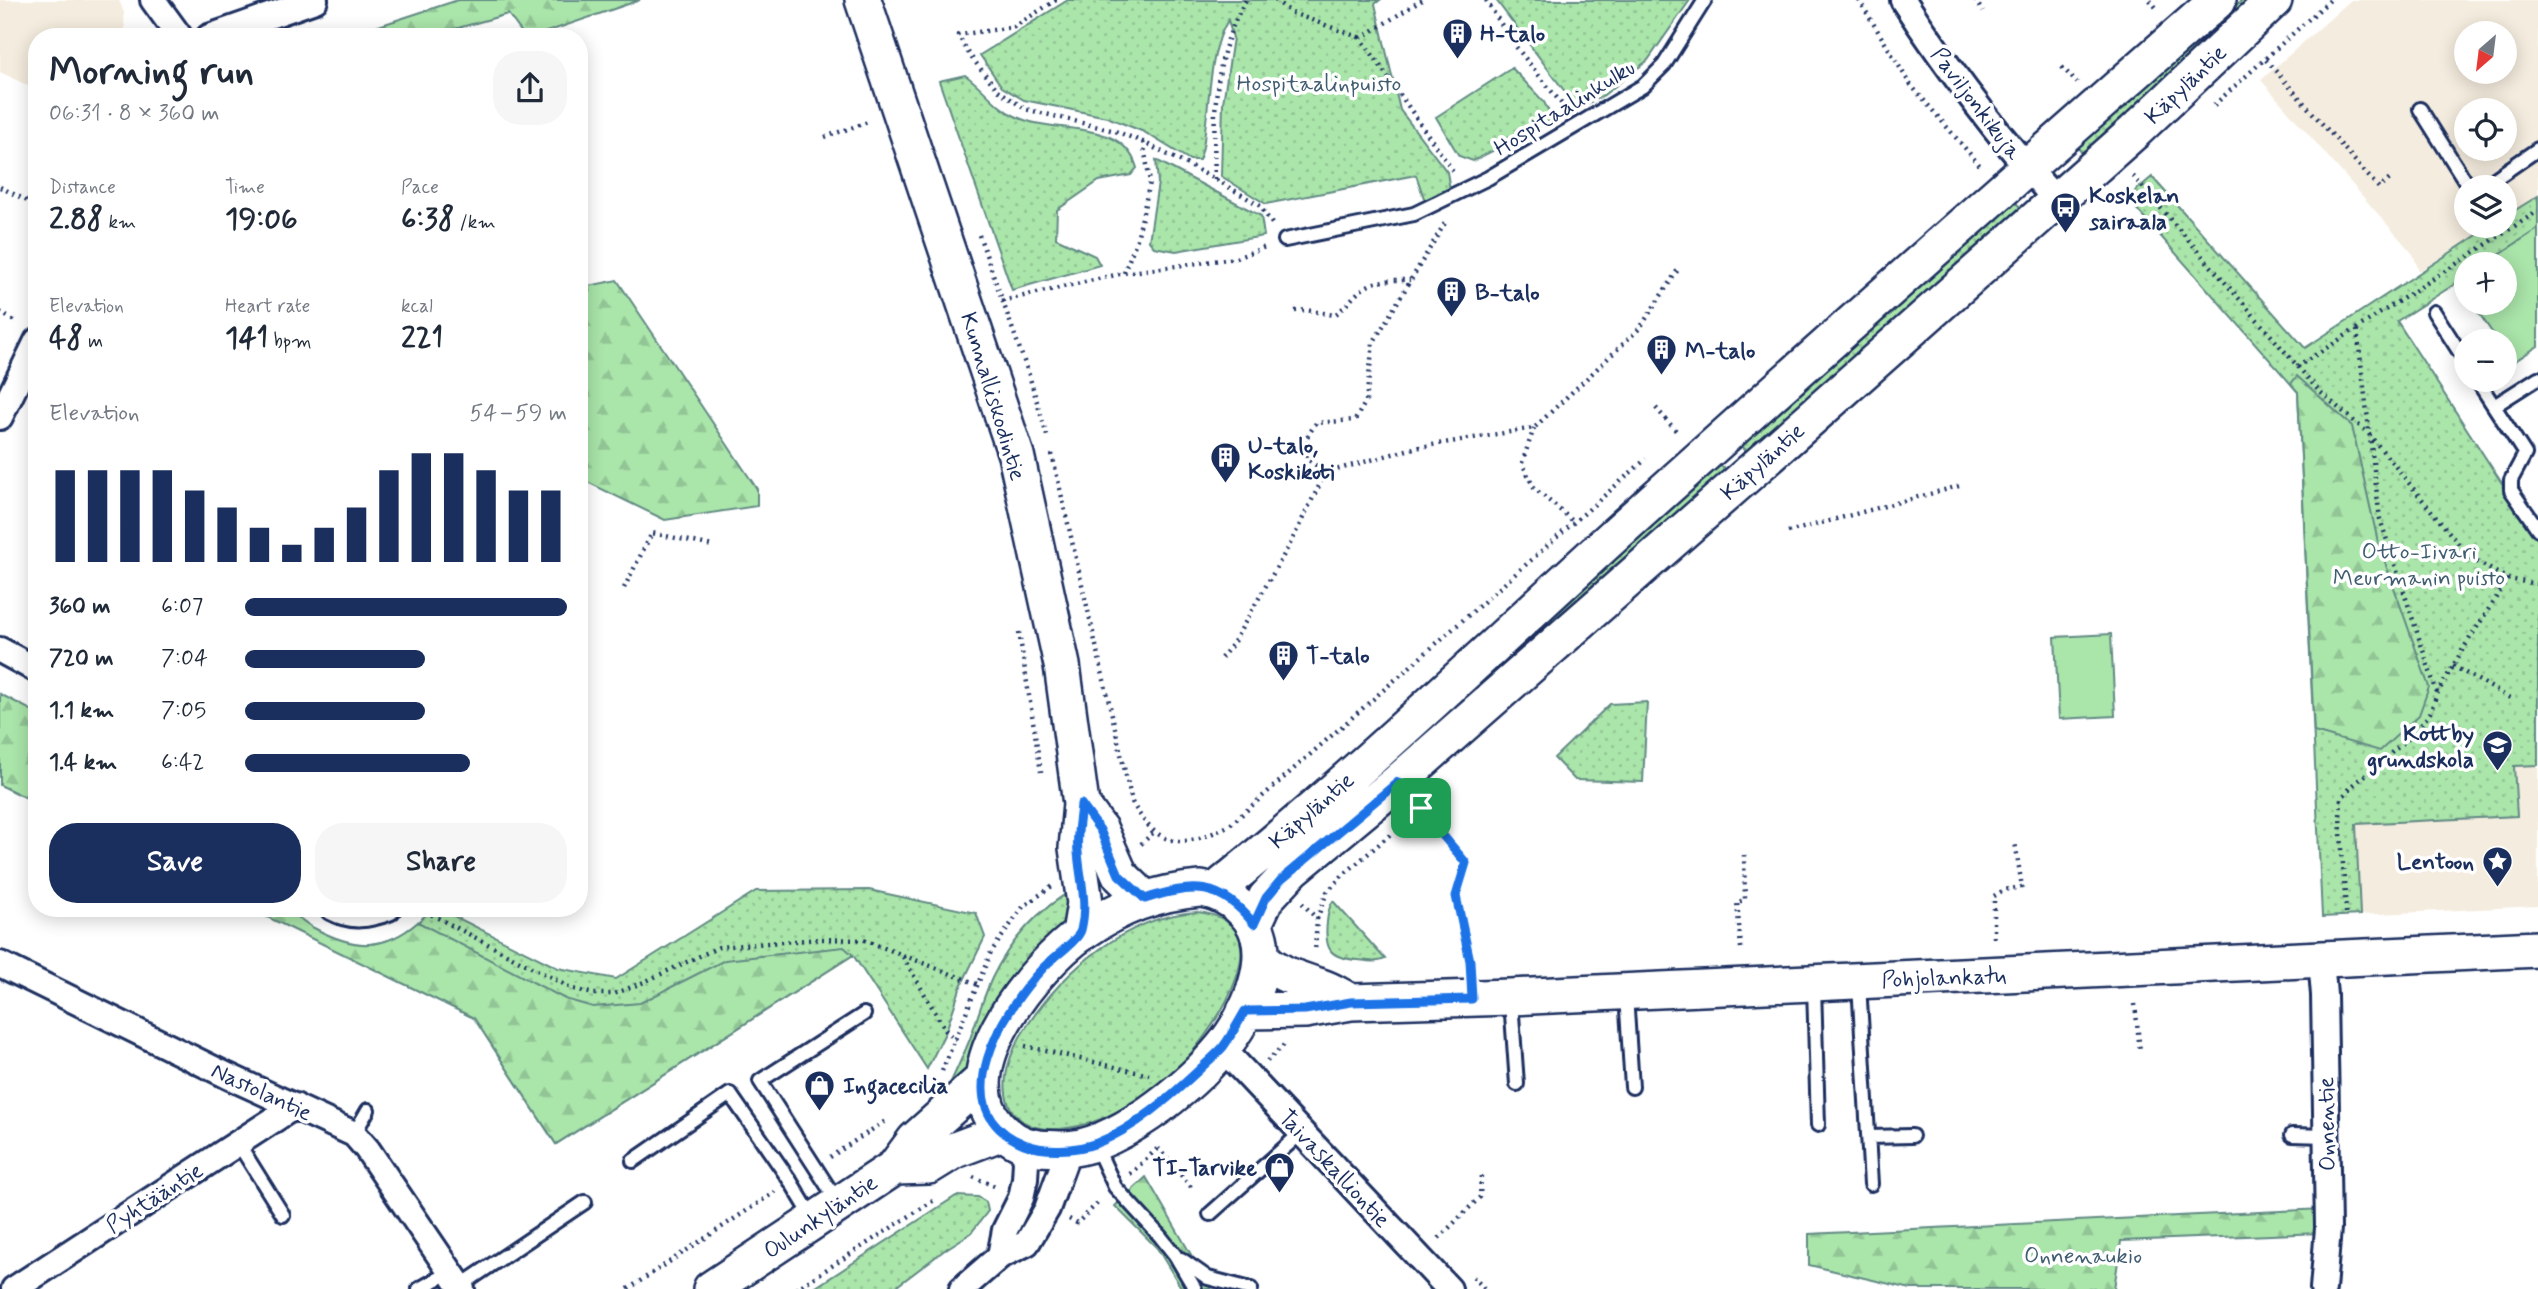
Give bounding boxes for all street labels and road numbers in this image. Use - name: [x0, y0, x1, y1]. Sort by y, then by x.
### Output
- street label: Käpyläntie: [2139, 39, 2234, 132]
- street label: Paviljonkikuja: [1923, 42, 2028, 167]
- street label: Hospitaalinkulku: [1489, 53, 1641, 164]
- street label: Kunnalliskodintie: [952, 309, 1032, 484]
- street label: Käpyläntie: [1715, 417, 1812, 508]
- street label: Käpyläntie: [1264, 766, 1361, 857]
- street label: Pohjolankatu: [1881, 962, 2007, 996]
- street label: Nastolantie: [206, 1056, 316, 1129]
- street label: Onnentie: [2312, 1076, 2344, 1171]
- street label: Taivaskalliontie: [1271, 1104, 1396, 1235]
- street label: Pyhtääntie: [101, 1156, 209, 1241]
- street label: Oulunkyläntie: [758, 1169, 884, 1267]

